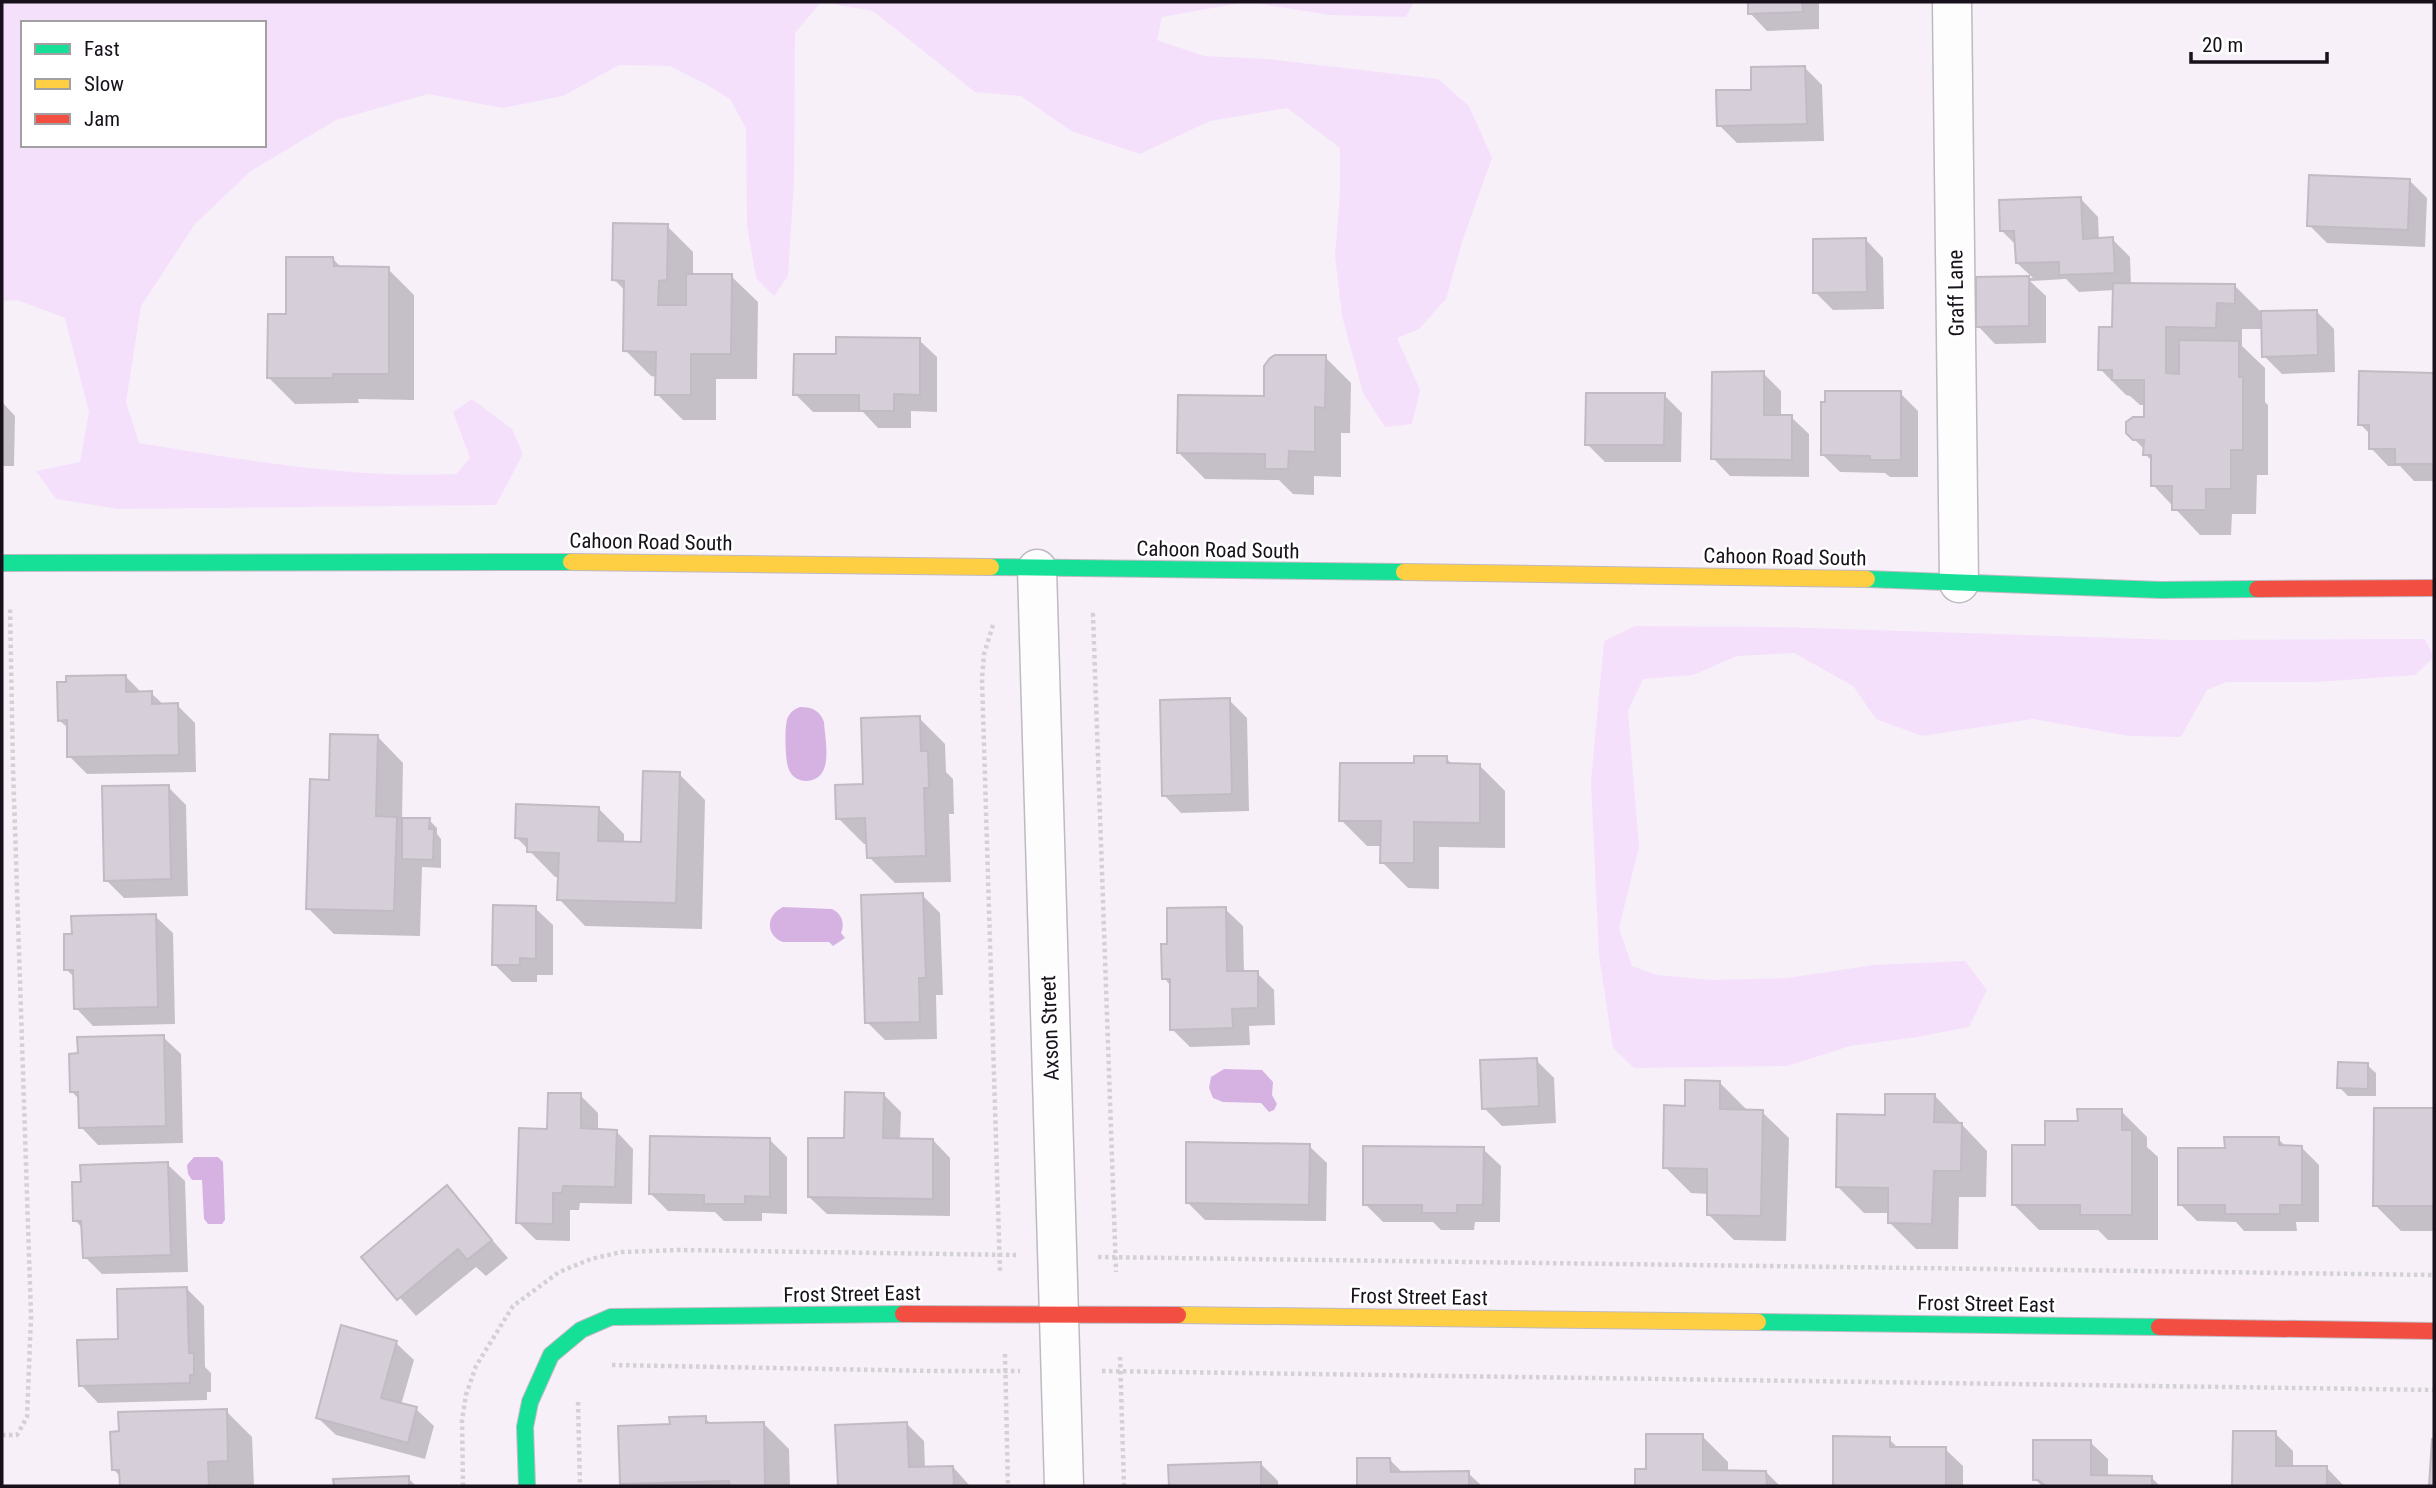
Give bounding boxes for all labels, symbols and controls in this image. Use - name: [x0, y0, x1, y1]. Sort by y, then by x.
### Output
- legend: [21, 21, 266, 147]
- scale bar: [2191, 21, 2328, 65]
- text: 20 m: [2202, 33, 2243, 57]
- text: Fast: [84, 37, 120, 61]
- text: Slow: [84, 72, 124, 96]
- text: Jam: [84, 107, 120, 131]
- street label: Graff Lane: [1943, 249, 1969, 337]
- street label: Cahoon Road South: [569, 529, 733, 555]
- street label: Cahoon Road South: [1136, 537, 1300, 563]
- street label: Cahoon Road South: [1703, 544, 1867, 570]
- street label: Axson Street: [1036, 975, 1064, 1081]
- street label: Frost Street East: [783, 1281, 921, 1307]
- street label: Frost Street East: [1350, 1284, 1488, 1310]
- street label: Frost Street East: [1917, 1291, 2055, 1317]

